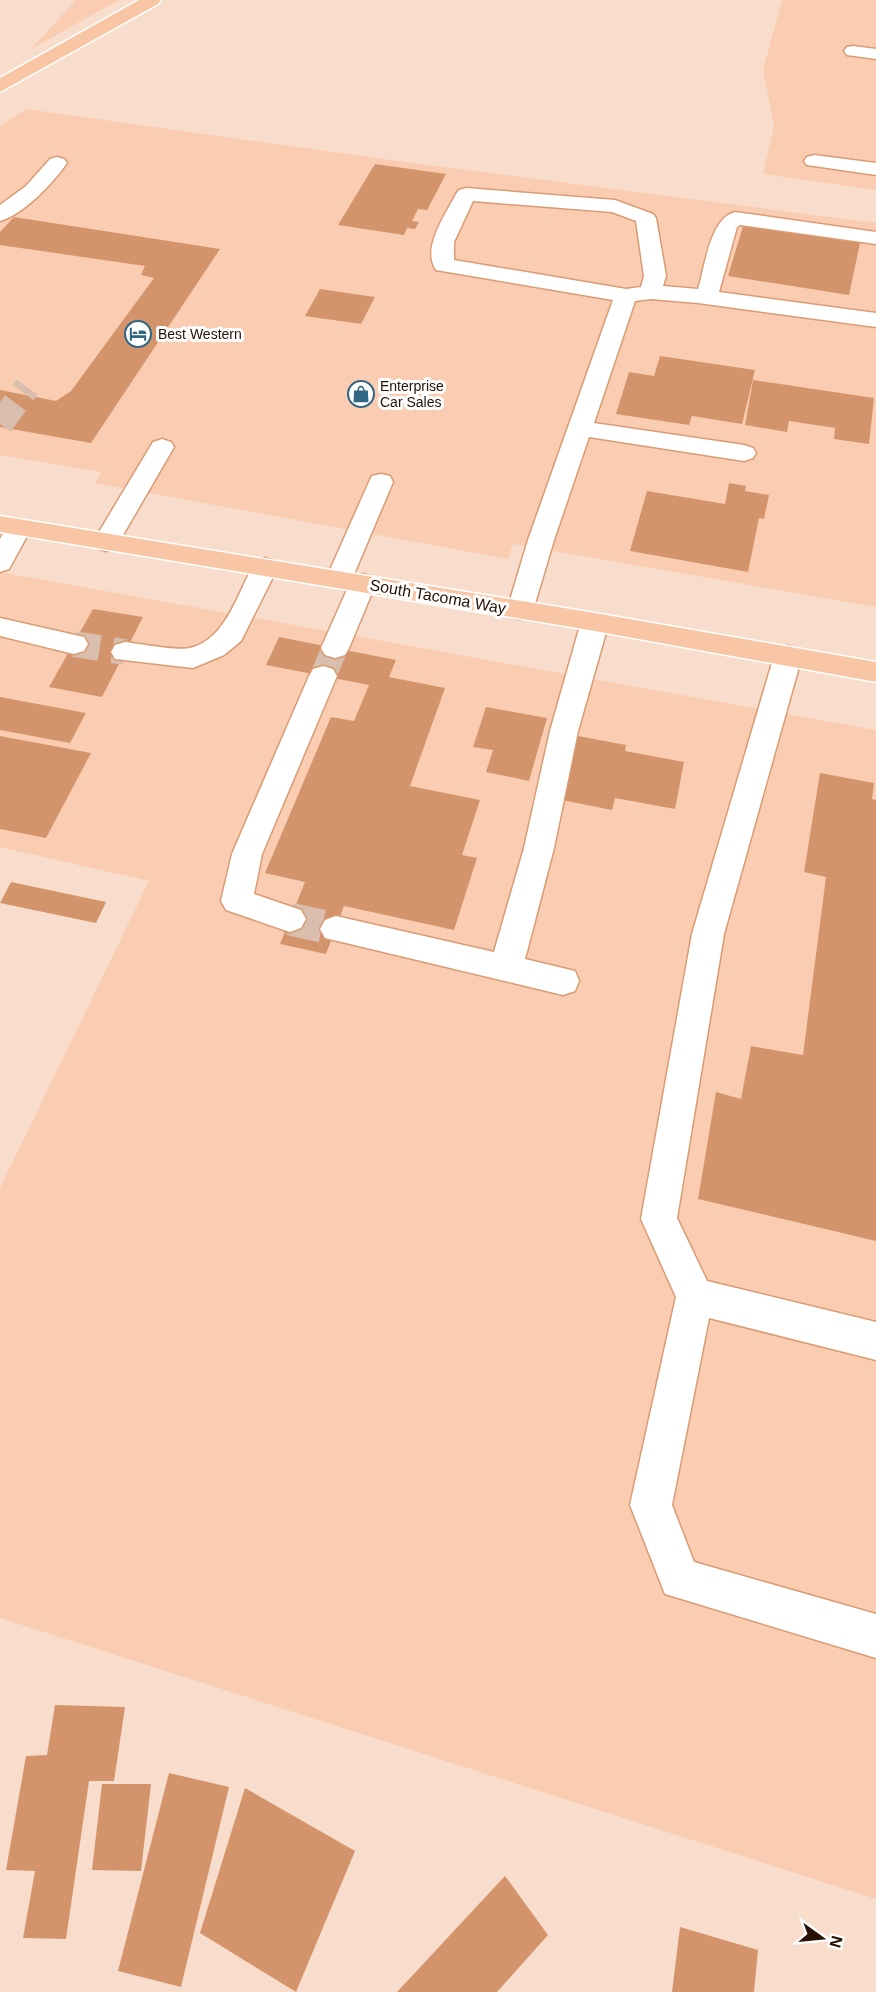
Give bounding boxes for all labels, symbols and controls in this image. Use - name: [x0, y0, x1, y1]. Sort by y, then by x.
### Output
- hotel icon: Best Western: [123, 319, 153, 349]
- place label: Best Western: [158, 326, 242, 342]
- place label: Enterprise Car Sales: [380, 378, 444, 410]
- shop icon: Enterprise Car Sales: [346, 379, 376, 409]
- street label: South Tacoma Way: [369, 576, 507, 617]
- north arrow: [792, 1908, 852, 1968]
- text: N: [826, 1934, 846, 1950]

